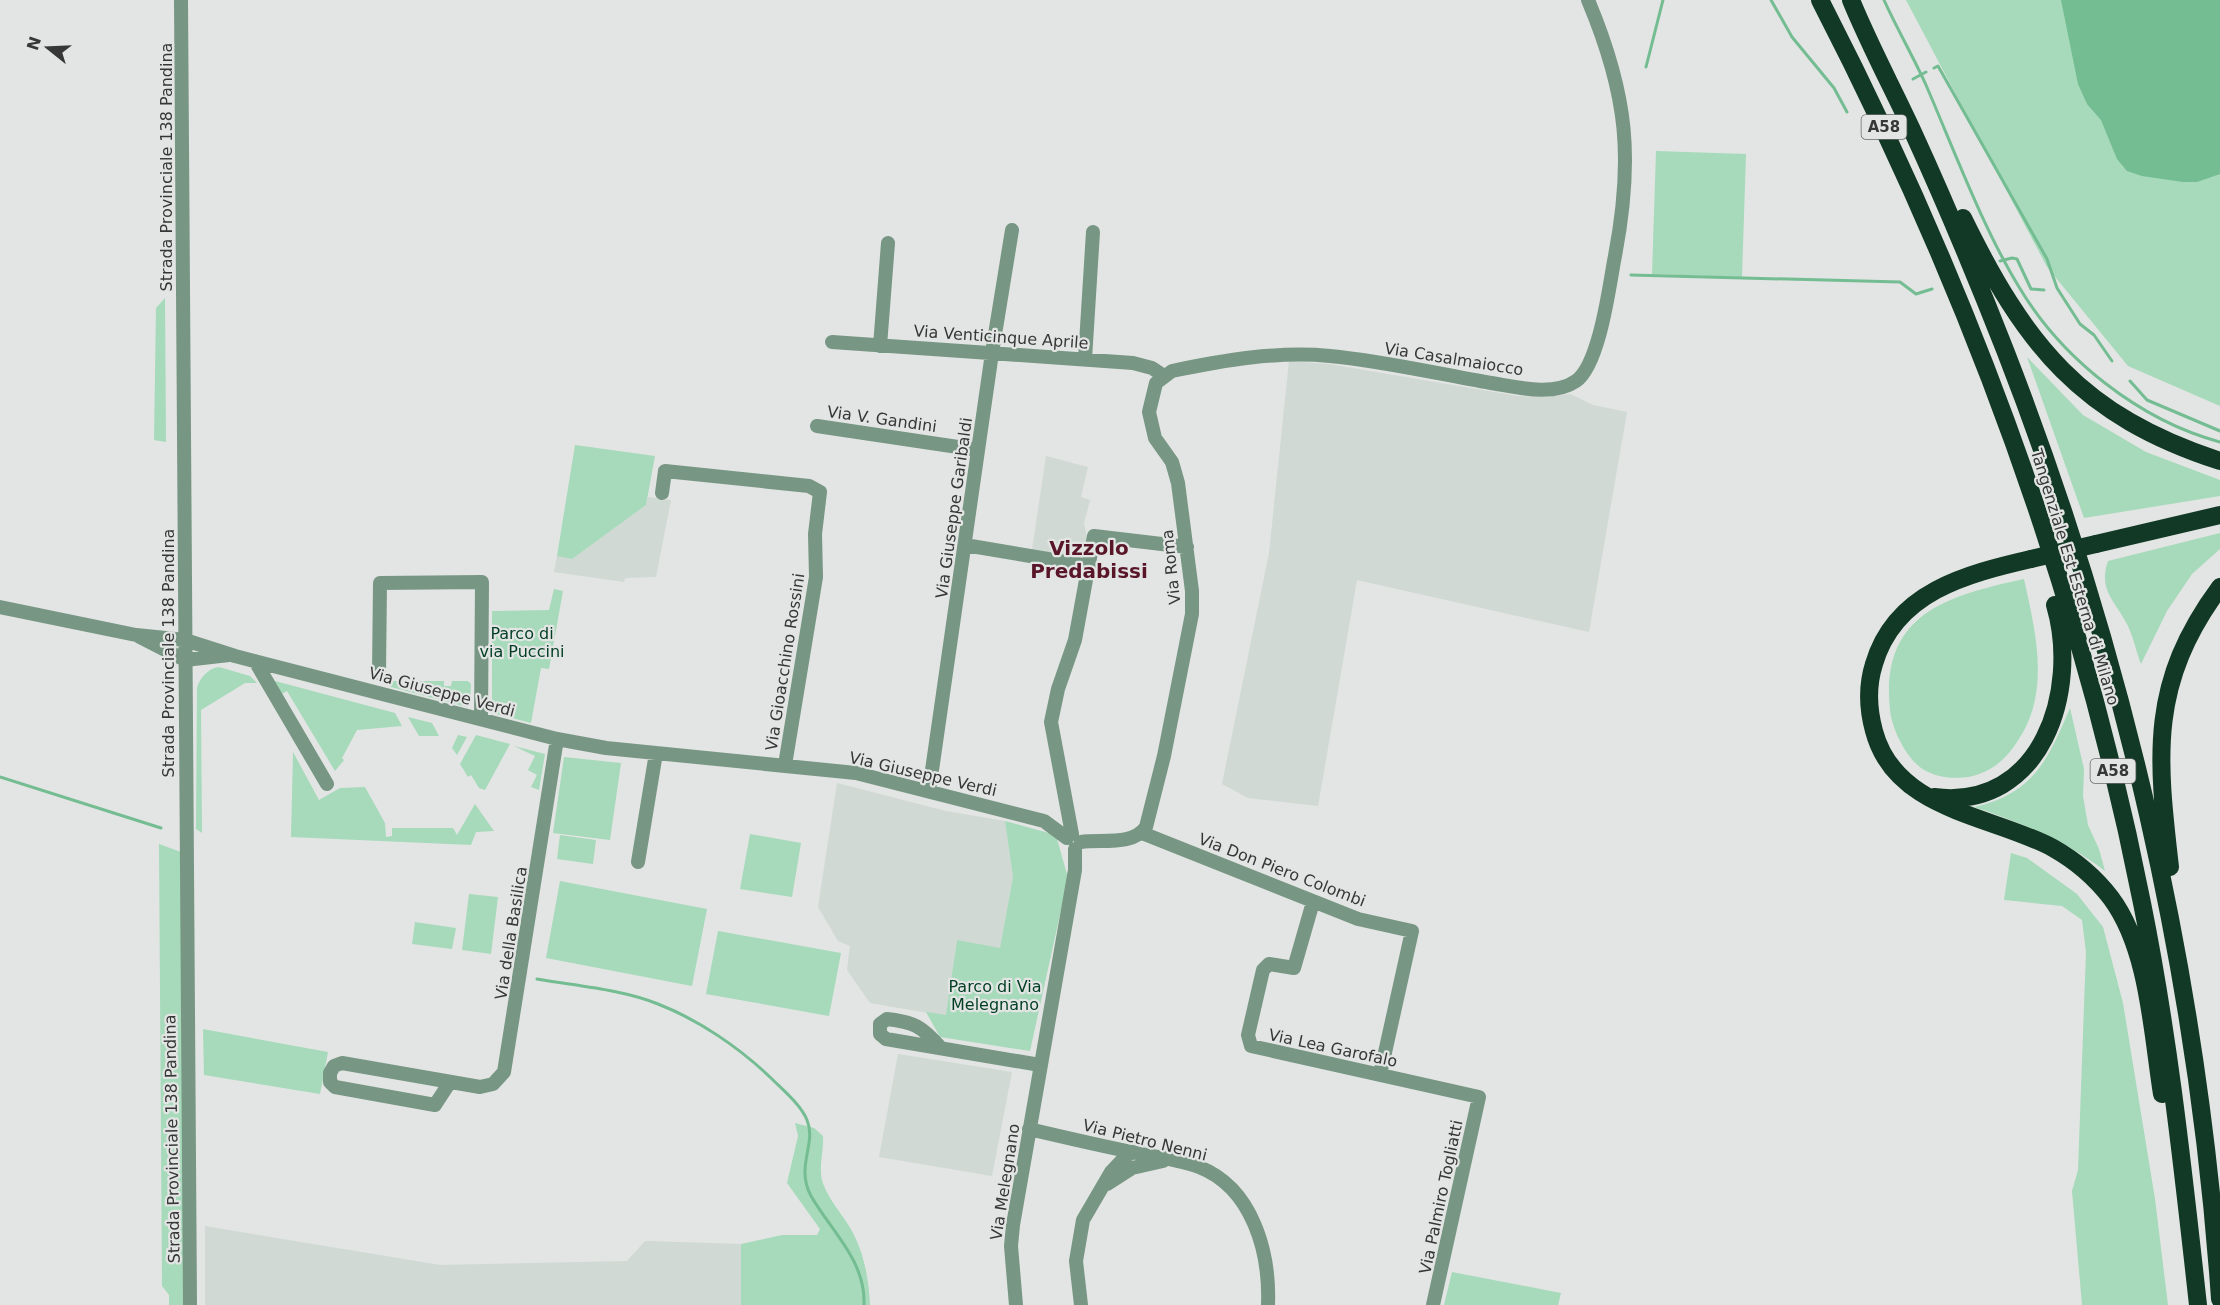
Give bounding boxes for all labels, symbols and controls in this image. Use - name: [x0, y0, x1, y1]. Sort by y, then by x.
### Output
- north arrow: [18, 18, 78, 78]
- text: N: [23, 34, 45, 53]
- street label: Strada Provinciale 138 Pandina: [157, 43, 176, 291]
- road number: A58: [1862, 115, 1906, 139]
- street label: Via Venticinque Aprile: [913, 321, 1089, 353]
- street label: Via Casalmaiocco: [1383, 339, 1525, 379]
- street label: Via V. Gandini: [826, 402, 938, 436]
- street label: Via Giuseppe Garibaldi: [932, 416, 976, 600]
- street label: Tangenziale Est Esterna di Milano: [2027, 446, 2123, 707]
- street label: Via Roma: [1158, 528, 1184, 606]
- street label: Strada Provinciale 138 Pandina: [159, 529, 178, 777]
- district label: Vizzolo Predabissi: [1030, 536, 1148, 583]
- street label: Via Gioacchino Rossini: [762, 572, 808, 752]
- park label: Parco di via Puccini: [480, 624, 564, 661]
- street label: Via Giuseppe Verdi: [367, 663, 517, 721]
- street label: Via Giuseppe Verdi: [847, 748, 999, 800]
- road number: A58: [2090, 759, 2136, 783]
- street label: Via Don Piero Colombi: [1196, 829, 1368, 911]
- street label: Via della Basilica: [491, 865, 531, 1001]
- park label: Parco di Via Melegnano: [948, 977, 1042, 1014]
- street label: Strada Provinciale 138 Pandina: [160, 1014, 184, 1264]
- street label: Via Lea Garofalo: [1267, 1025, 1399, 1071]
- street label: Via Pietro Nenni: [1081, 1115, 1209, 1165]
- street label: Via Palmiro Togliatti: [1415, 1118, 1467, 1276]
- street label: Via Melegnano: [986, 1122, 1024, 1242]

